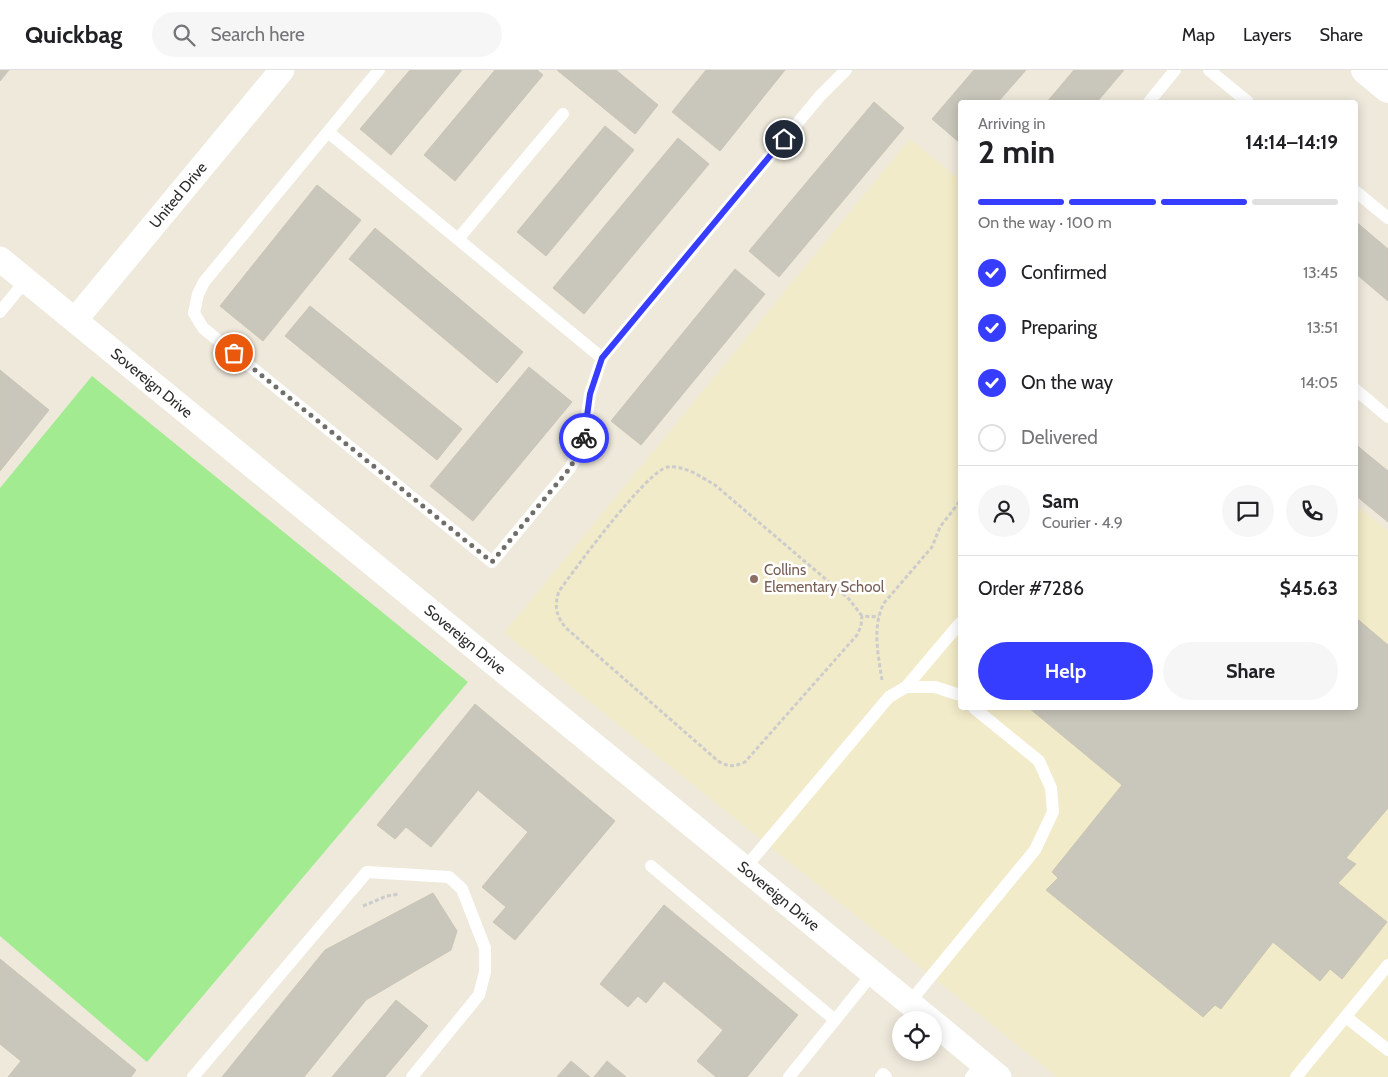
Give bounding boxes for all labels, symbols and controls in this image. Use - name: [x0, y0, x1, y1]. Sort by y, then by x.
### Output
- search box: [152, 12, 502, 57]
- text: Quickbag: [25, 20, 122, 49]
- icon: search: [170, 21, 198, 49]
- text: Search here: [210, 23, 305, 46]
- text: Map: [1182, 24, 1215, 46]
- text: Layers: [1243, 24, 1292, 46]
- text: Share: [1320, 24, 1363, 46]
- text: Arriving in: [978, 114, 1045, 133]
- pin: [763, 118, 805, 160]
- icon: home: [770, 125, 798, 153]
- text: 14:14–14:19: [1245, 131, 1338, 154]
- text: 2 min: [978, 132, 1055, 171]
- street label: United Drive: [146, 158, 211, 232]
- text: On the way · 100 m: [978, 213, 1112, 232]
- icon: check: [978, 259, 1006, 287]
- text: Confirmed: [1021, 261, 1107, 284]
- text: 13:45: [1303, 263, 1338, 282]
- icon: check: [978, 314, 1006, 342]
- text: Preparing: [1021, 316, 1097, 339]
- text: 13:51: [1307, 318, 1338, 337]
- pin: [213, 332, 255, 374]
- icon: bag: [220, 339, 248, 367]
- street label: Sovereign Drive: [107, 344, 196, 422]
- icon: check: [978, 369, 1006, 397]
- text: On the way: [1021, 371, 1113, 394]
- text: 14:05: [1300, 373, 1338, 392]
- courier: [559, 413, 609, 463]
- icon: bike: [570, 424, 598, 452]
- text: Delivered: [1021, 426, 1098, 449]
- button: person: [978, 485, 1030, 537]
- button: chat: [1222, 485, 1274, 537]
- button: phone: [1286, 485, 1338, 537]
- text: Sam: [1042, 490, 1079, 513]
- text: Courier · 4.9: [1042, 513, 1123, 532]
- place label: Collins Elementary School: [764, 561, 885, 596]
- marker: Collins Elementary School: [748, 573, 760, 585]
- text: Order #7286: [978, 577, 1084, 600]
- text: $45.63: [1280, 577, 1338, 600]
- street label: Sovereign Drive: [421, 601, 510, 678]
- button: Help: [978, 642, 1153, 700]
- button: Share: [1163, 642, 1338, 700]
- street label: Sovereign Drive: [734, 857, 823, 935]
- map controls: [892, 1011, 942, 1061]
- button: locate: [892, 1011, 942, 1061]

